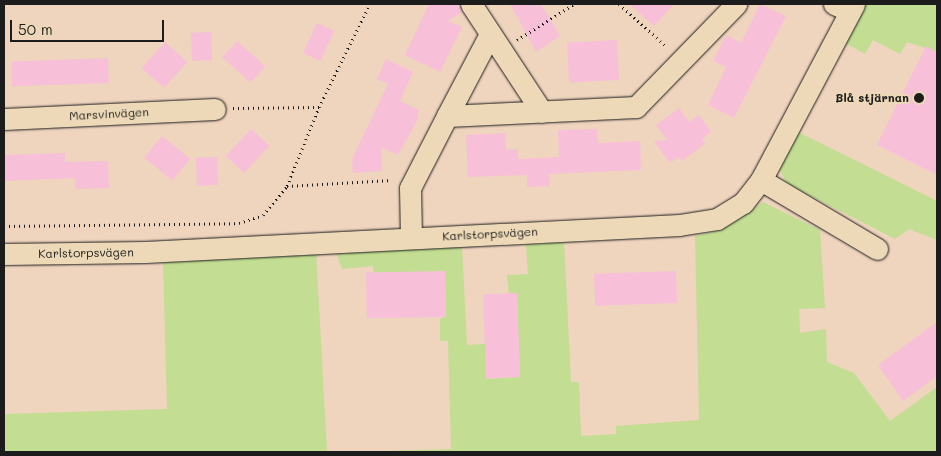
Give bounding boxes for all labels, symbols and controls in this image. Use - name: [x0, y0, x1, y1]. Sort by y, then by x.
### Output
- scale bar: [12, 10, 166, 42]
- text: 50 m: [18, 19, 53, 39]
- place label: Blå stjärnan: [835, 91, 909, 105]
- marker: Blå stjärnan: [913, 92, 925, 104]
- street label: Marsvinvägen: [69, 105, 149, 123]
- street label: Karlstorpsvägen: [442, 224, 538, 244]
- street label: Karlstorpsvägen: [38, 245, 134, 261]

